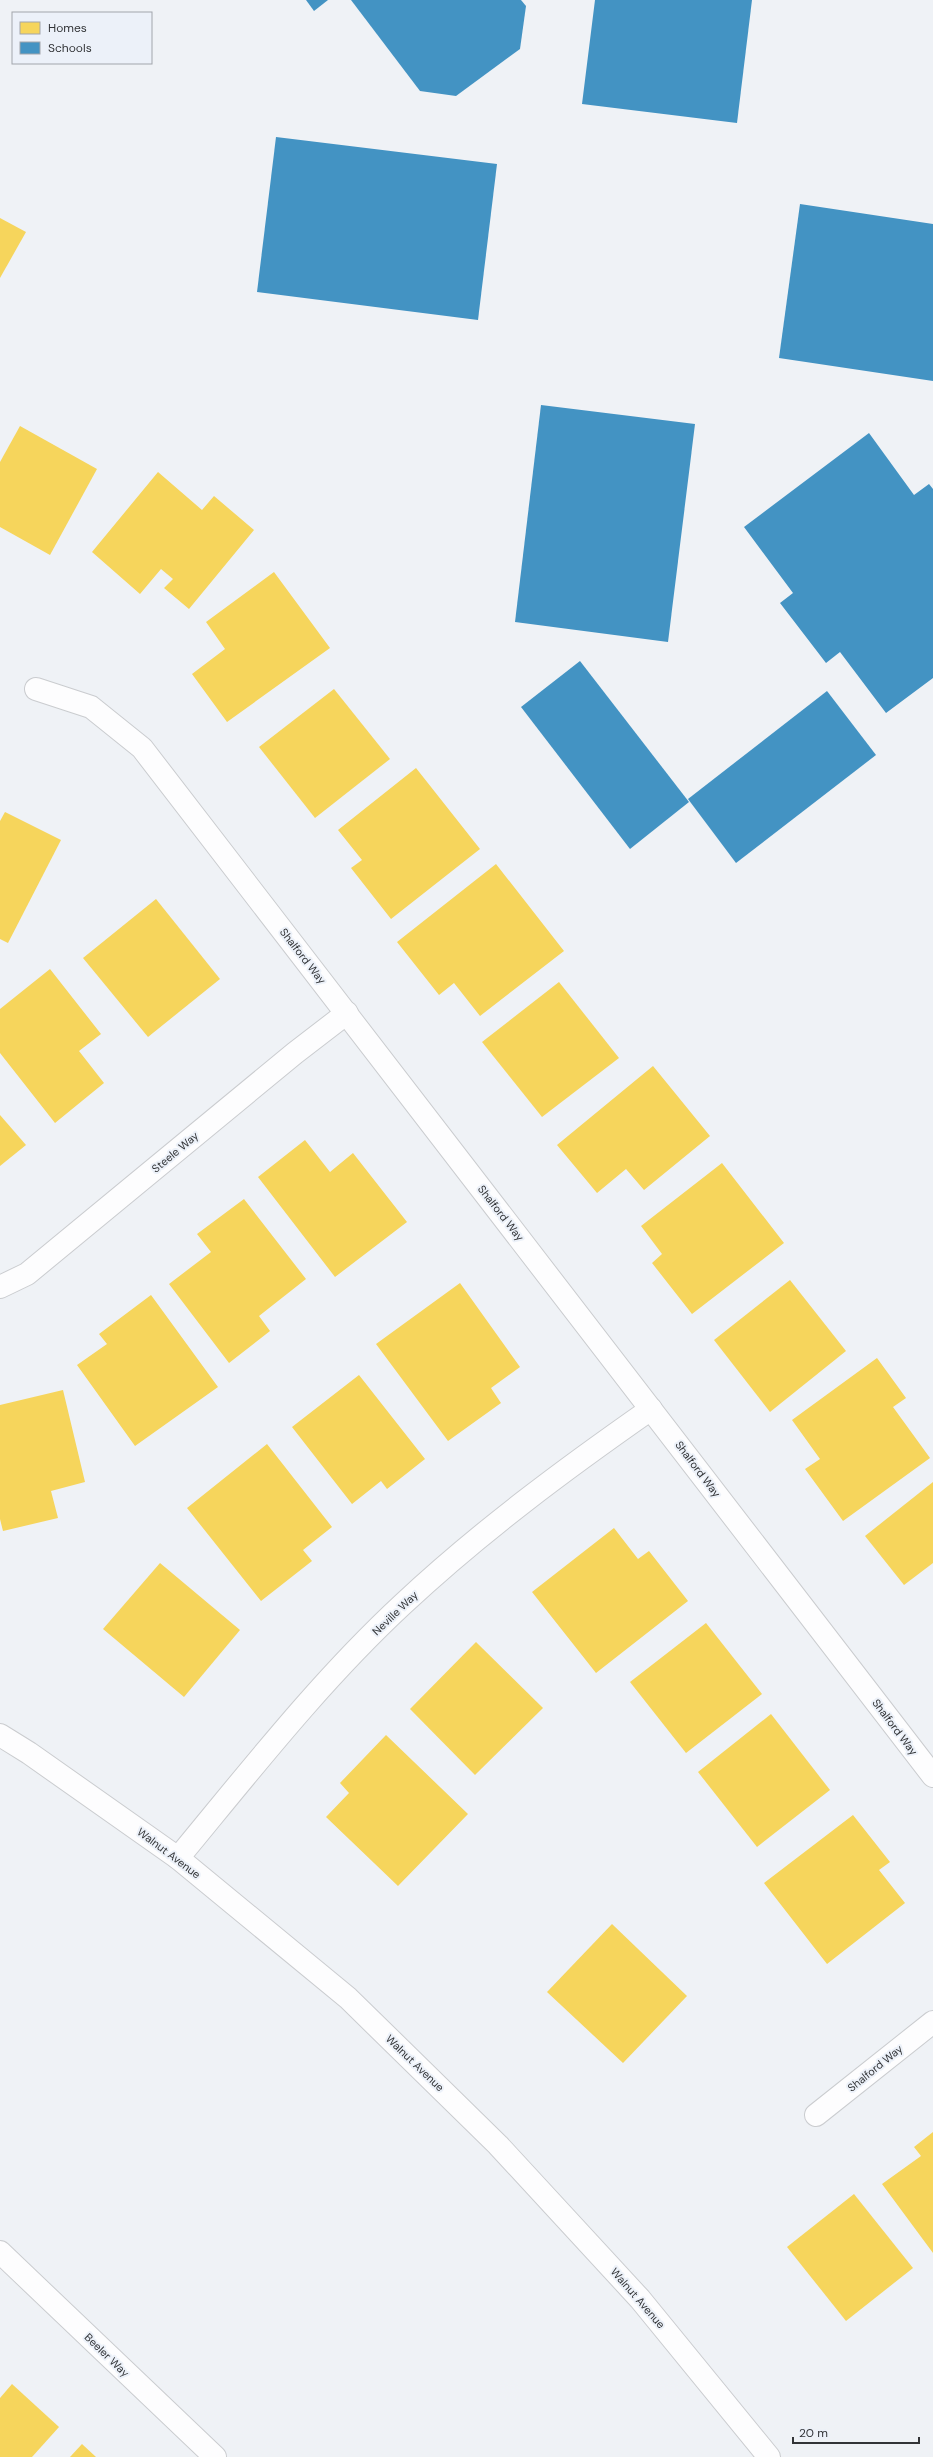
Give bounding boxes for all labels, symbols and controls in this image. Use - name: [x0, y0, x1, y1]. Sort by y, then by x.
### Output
- legend: [12, 12, 152, 64]
- text: Homes: [48, 20, 87, 36]
- text: Schools: [48, 40, 92, 56]
- street label: Shalford Way: [277, 925, 329, 987]
- street label: Steele Way: [149, 1128, 201, 1176]
- street label: Shalford Way: [475, 1182, 527, 1244]
- street label: Shalford Way: [672, 1438, 724, 1500]
- street label: Neville Way: [369, 1588, 421, 1638]
- street label: Shalford Way: [869, 1696, 921, 1758]
- street label: Walnut Avenue: [135, 1825, 203, 1881]
- street label: Walnut Avenue: [383, 2032, 447, 2094]
- street label: Shalford Way: [845, 2042, 905, 2094]
- street label: Walnut Avenue: [608, 2265, 668, 2331]
- street label: Beeler Way: [82, 2330, 132, 2380]
- scale bar: [793, 2419, 919, 2445]
- text: 20 m: [799, 2425, 828, 2441]

